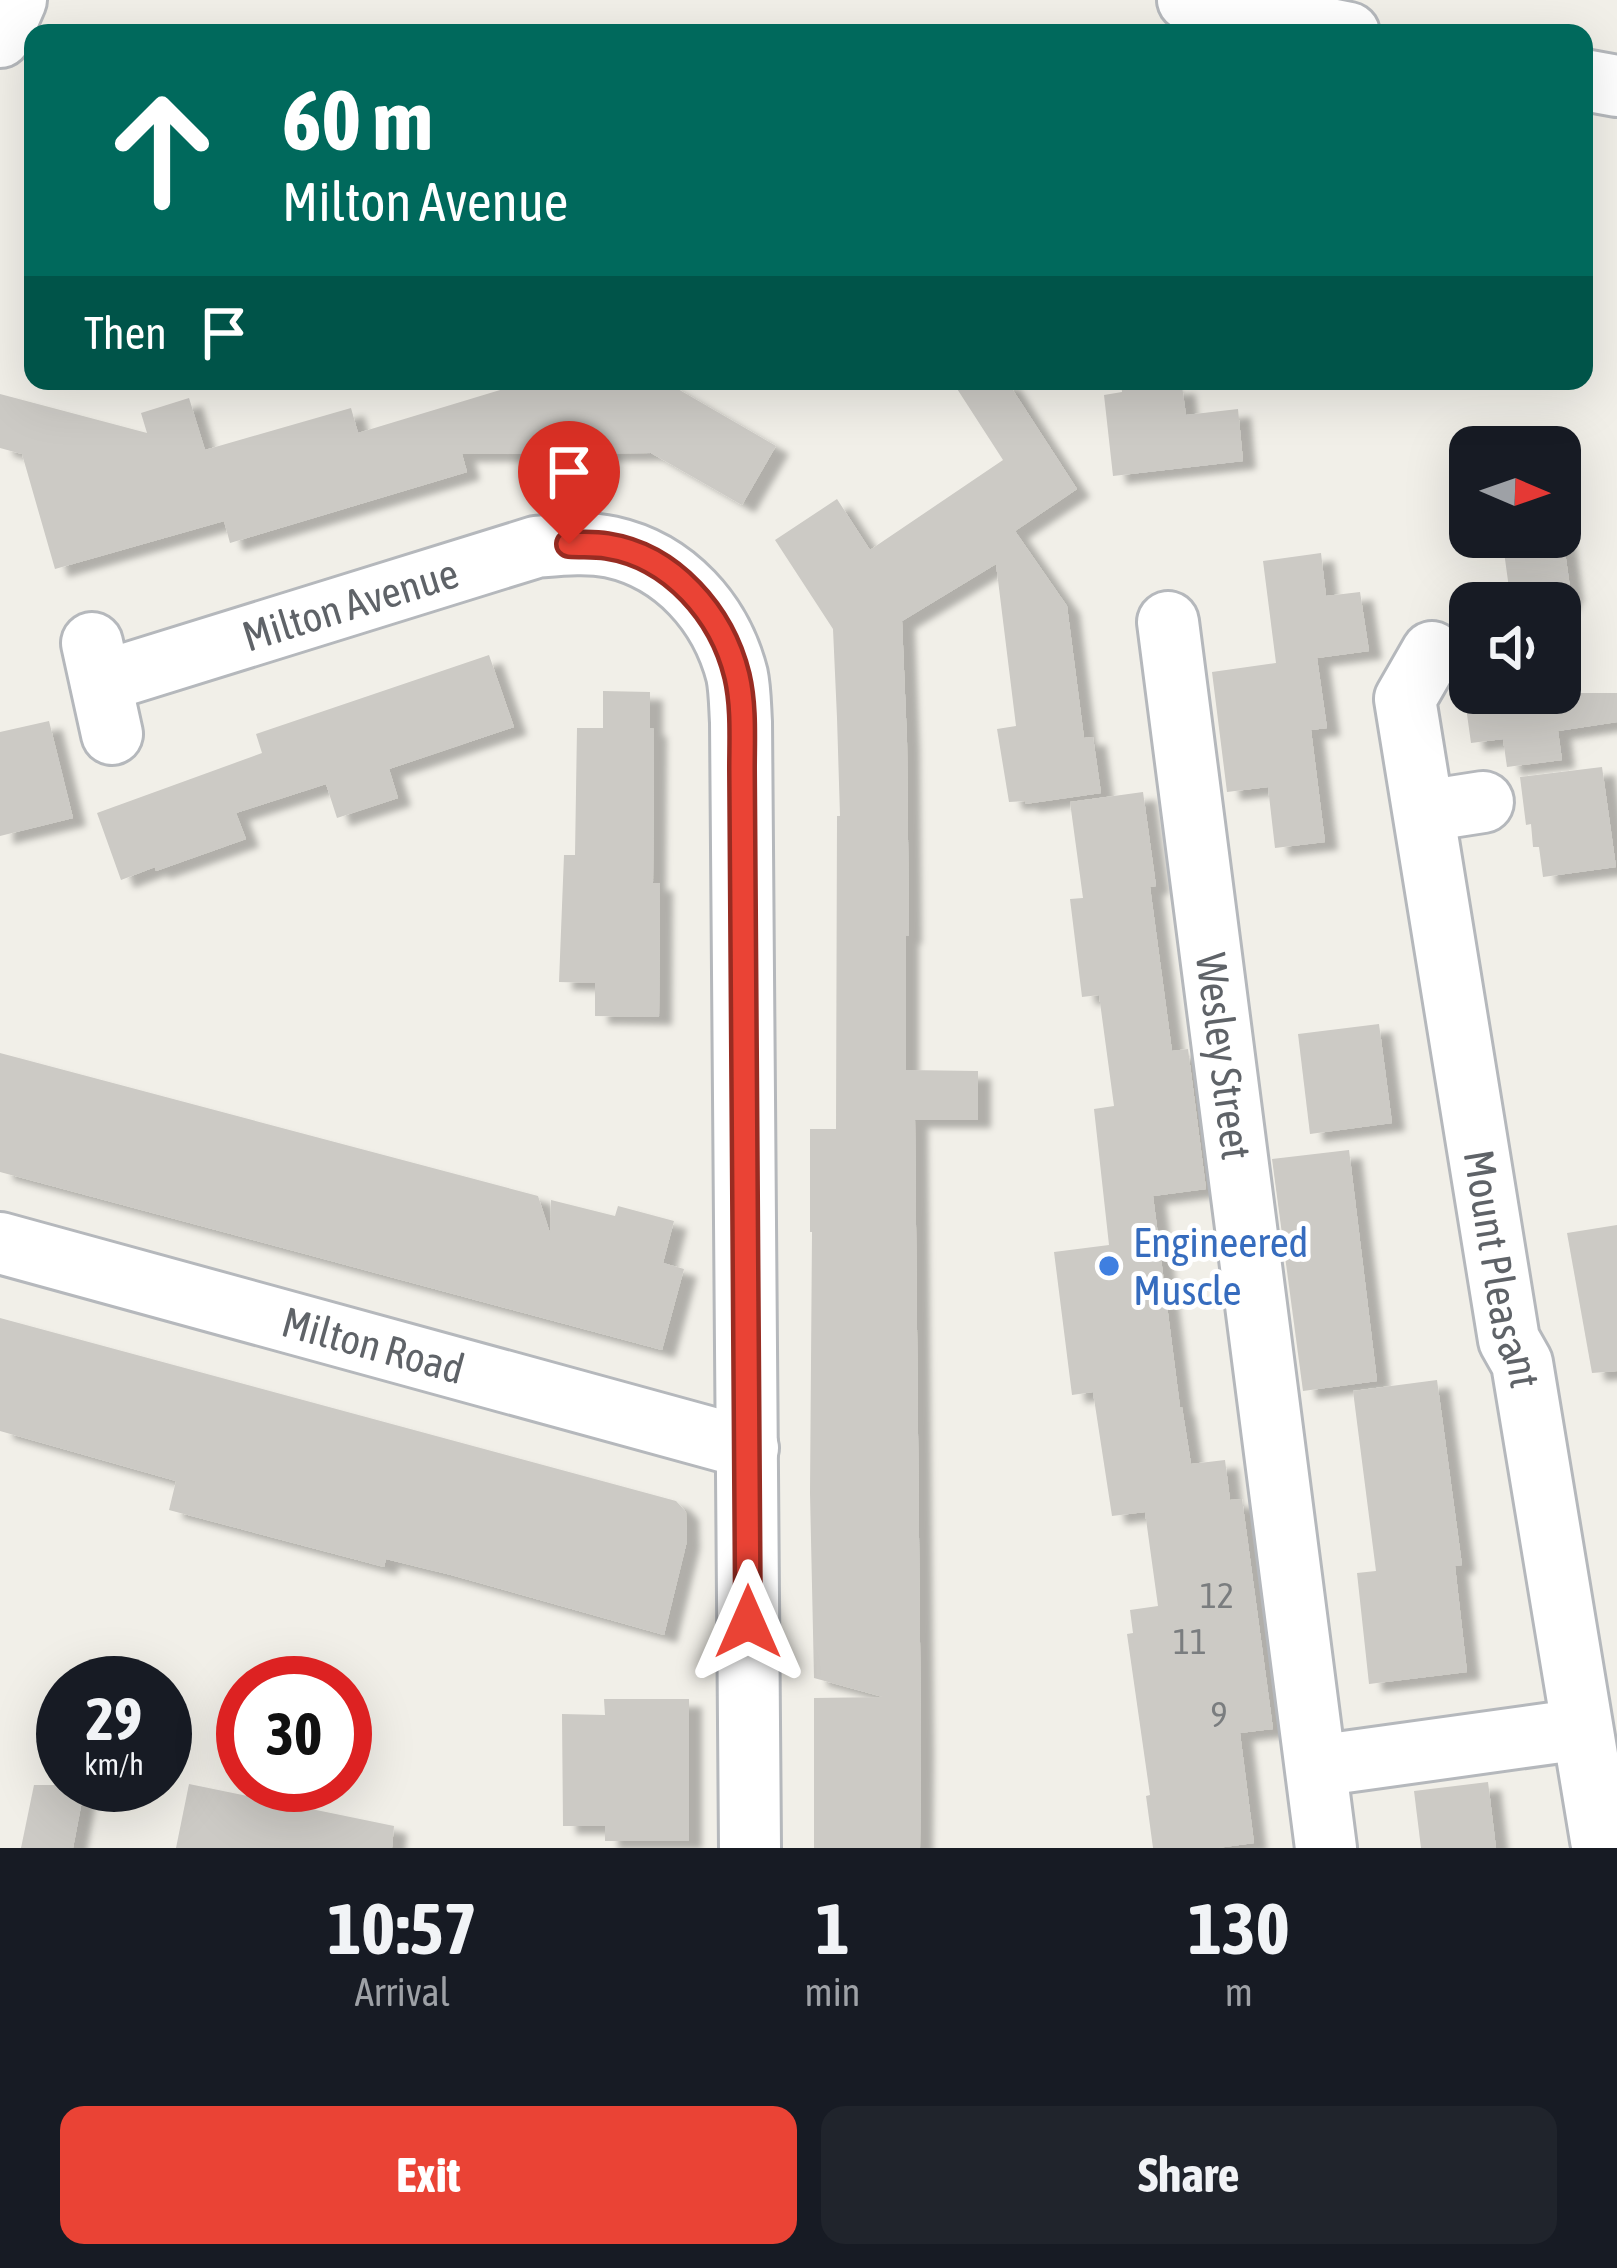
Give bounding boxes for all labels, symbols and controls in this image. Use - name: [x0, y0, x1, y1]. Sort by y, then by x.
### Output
- icon: ahead: [84, 72, 240, 228]
- text: 60 m: [282, 72, 433, 168]
- text: Milton Avenue: [282, 171, 568, 232]
- icon: arrive: [191, 300, 257, 366]
- text: Then: [84, 307, 167, 359]
- pin: [518, 421, 620, 544]
- north arrow: [1449, 426, 1581, 558]
- map controls: [1449, 426, 1581, 714]
- icon: arrive: [536, 439, 602, 505]
- street label: Milton Avenue: [237, 549, 464, 661]
- button: sound: [1449, 582, 1581, 714]
- street label: Wesley Street: [1187, 950, 1261, 1162]
- street label: Mount Pleasant: [1455, 1146, 1550, 1391]
- place label: Engineered Muscle: [1133, 1218, 1308, 1314]
- marker: Engineered Muscle: [1096, 1253, 1122, 1279]
- street label: Milton Road: [277, 1297, 470, 1393]
- position arrow: [685, 1559, 811, 1685]
- house number: 12: [1200, 1574, 1234, 1616]
- house number: 11: [1173, 1620, 1207, 1662]
- speed limit sign: 30: [216, 1656, 372, 1812]
- text: 29: [86, 1684, 142, 1753]
- house number: 9: [1211, 1693, 1227, 1735]
- text: km/h: [84, 1747, 144, 1781]
- text: 10:57: [327, 1887, 477, 1969]
- text: 1: [816, 1887, 849, 1969]
- text: 130: [1188, 1887, 1290, 1969]
- text: Arrival: [355, 1970, 450, 2014]
- text: min: [805, 1970, 861, 2014]
- text: m: [1225, 1970, 1253, 2014]
- button: Exit: [60, 2106, 797, 2244]
- button: Share: [821, 2106, 1557, 2244]

